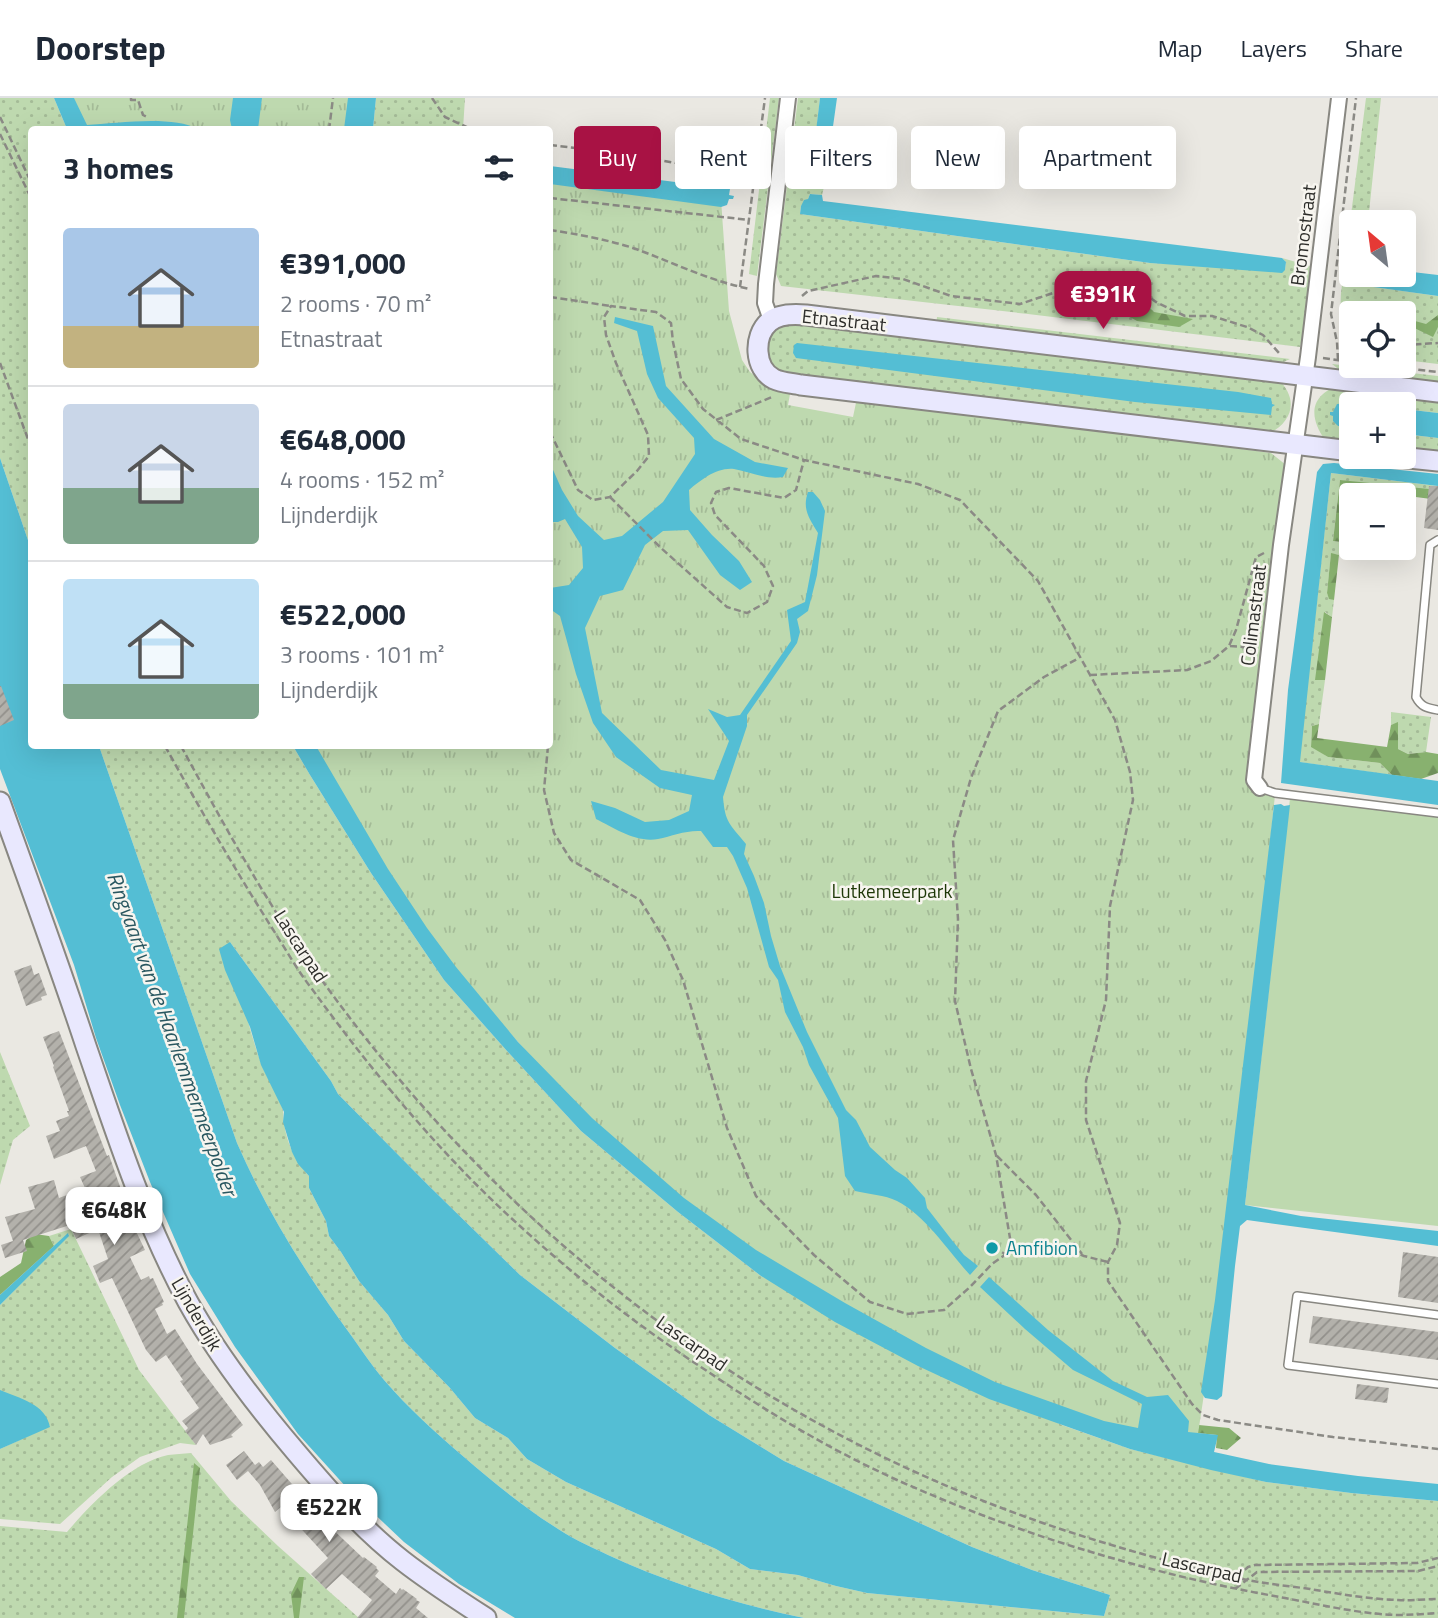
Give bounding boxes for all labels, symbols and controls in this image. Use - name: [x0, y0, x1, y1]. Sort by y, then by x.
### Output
- text: Doorstep: [35, 23, 166, 73]
- text: Map: [1158, 30, 1203, 66]
- text: Layers: [1241, 30, 1307, 66]
- text: Share: [1345, 30, 1403, 66]
- chip: Buy: [574, 126, 661, 189]
- chip: Rent: [675, 126, 771, 189]
- chip: Filters: [785, 126, 897, 189]
- chip: New: [911, 126, 1005, 189]
- chip: Apartment: [1019, 126, 1176, 189]
- text: 3 homes: [63, 145, 174, 191]
- icon: filters: [480, 149, 518, 187]
- street label: Bromostraat: [1282, 182, 1323, 287]
- north arrow: [1339, 210, 1416, 287]
- map controls: [1339, 210, 1416, 560]
- text: €391,000: [280, 240, 406, 286]
- icon: home: [119, 256, 203, 340]
- pin: €391K: [1054, 272, 1152, 331]
- text: €391K: [1070, 276, 1136, 311]
- text: 2 rooms · 70 m²: [280, 286, 431, 321]
- street label: Etnastraat: [800, 301, 888, 338]
- button: locate: [1339, 301, 1416, 378]
- text: Etnastraat: [280, 321, 382, 356]
- button: +: [1339, 392, 1416, 469]
- text: €648,000: [280, 416, 406, 462]
- icon: home: [119, 432, 203, 516]
- text: 4 rooms · 152 m²: [280, 462, 444, 497]
- button: −: [1339, 483, 1416, 560]
- text: Lijnderdijk: [280, 497, 378, 532]
- street label: Colimastraat: [1232, 562, 1273, 667]
- text: €522,000: [280, 591, 406, 637]
- icon: home: [119, 607, 203, 691]
- text: 3 rooms · 101 m²: [280, 637, 444, 672]
- text: Lijnderdijk: [280, 672, 378, 707]
- water label: Ringvaart van de Haarlemmermeerpolder: [99, 867, 247, 1202]
- park label: Lutkemeerpark: [831, 876, 953, 905]
- street label: Lascarpad: [267, 904, 336, 988]
- pin: €648K: [65, 1188, 163, 1247]
- text: €648K: [81, 1192, 147, 1227]
- place label: Amfibion: [1006, 1233, 1078, 1262]
- marker: Amfibion: [984, 1240, 1000, 1256]
- street label: Lijnderdijk: [165, 1271, 230, 1356]
- street label: Lascarpad: [651, 1307, 734, 1378]
- pin: €522K: [280, 1484, 378, 1544]
- text: €522K: [296, 1489, 362, 1524]
- street label: Lascarpad: [1159, 1543, 1245, 1590]

